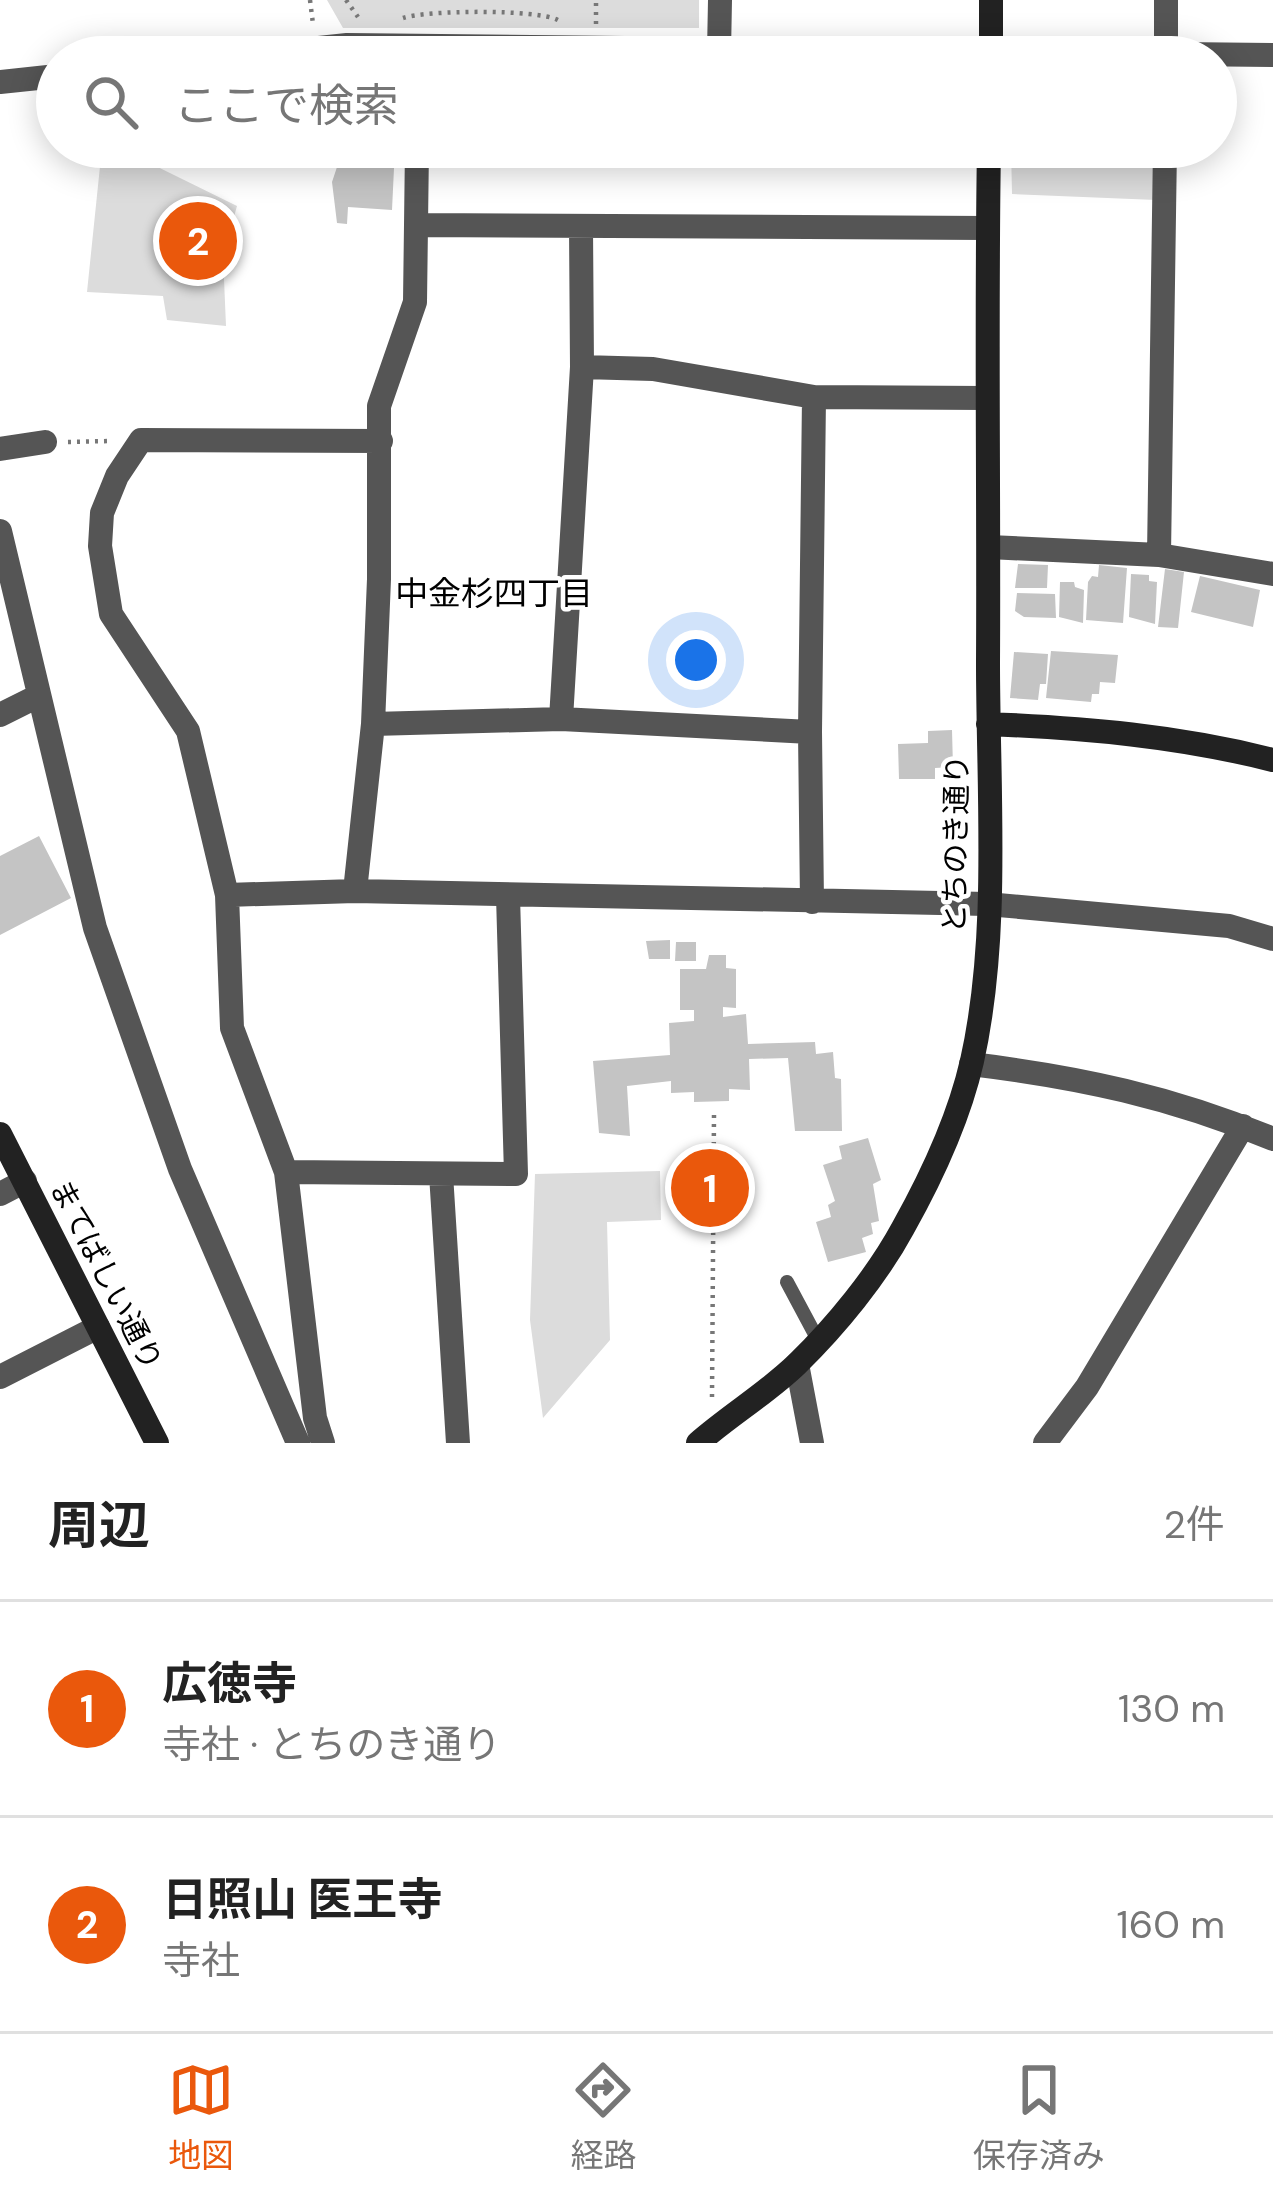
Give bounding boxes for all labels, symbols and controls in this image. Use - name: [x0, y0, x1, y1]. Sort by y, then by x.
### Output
- search box: [36, 36, 1237, 168]
- icon: search: [78, 69, 144, 135]
- text: ここで検索: [174, 76, 399, 135]
- pin: 2: [159, 196, 237, 286]
- district label: 中金杉四丁目: [395, 572, 593, 615]
- your location: [666, 630, 726, 690]
- street label: とちのき通り: [934, 754, 977, 934]
- pin: 1: [671, 1143, 749, 1233]
- street label: まてばしい通り: [42, 1173, 171, 1377]
- text: 周辺: [48, 1492, 150, 1559]
- text: 2件: [1164, 1499, 1225, 1550]
- text: 広徳寺: [162, 1654, 297, 1713]
- text: 1: [80, 1683, 94, 1734]
- text: 130 m: [1118, 1683, 1225, 1734]
- text: 寺社 · とちのき通り: [162, 1719, 501, 1770]
- text: 日照山 医王寺: [162, 1870, 443, 1929]
- text: 2: [76, 1899, 98, 1950]
- text: 160 m: [1117, 1899, 1225, 1950]
- text: 寺社: [162, 1935, 240, 1986]
- tab: 地図: [168, 2057, 234, 2177]
- tab: 経路: [570, 2057, 636, 2177]
- tab: 保存済み: [973, 2057, 1105, 2177]

